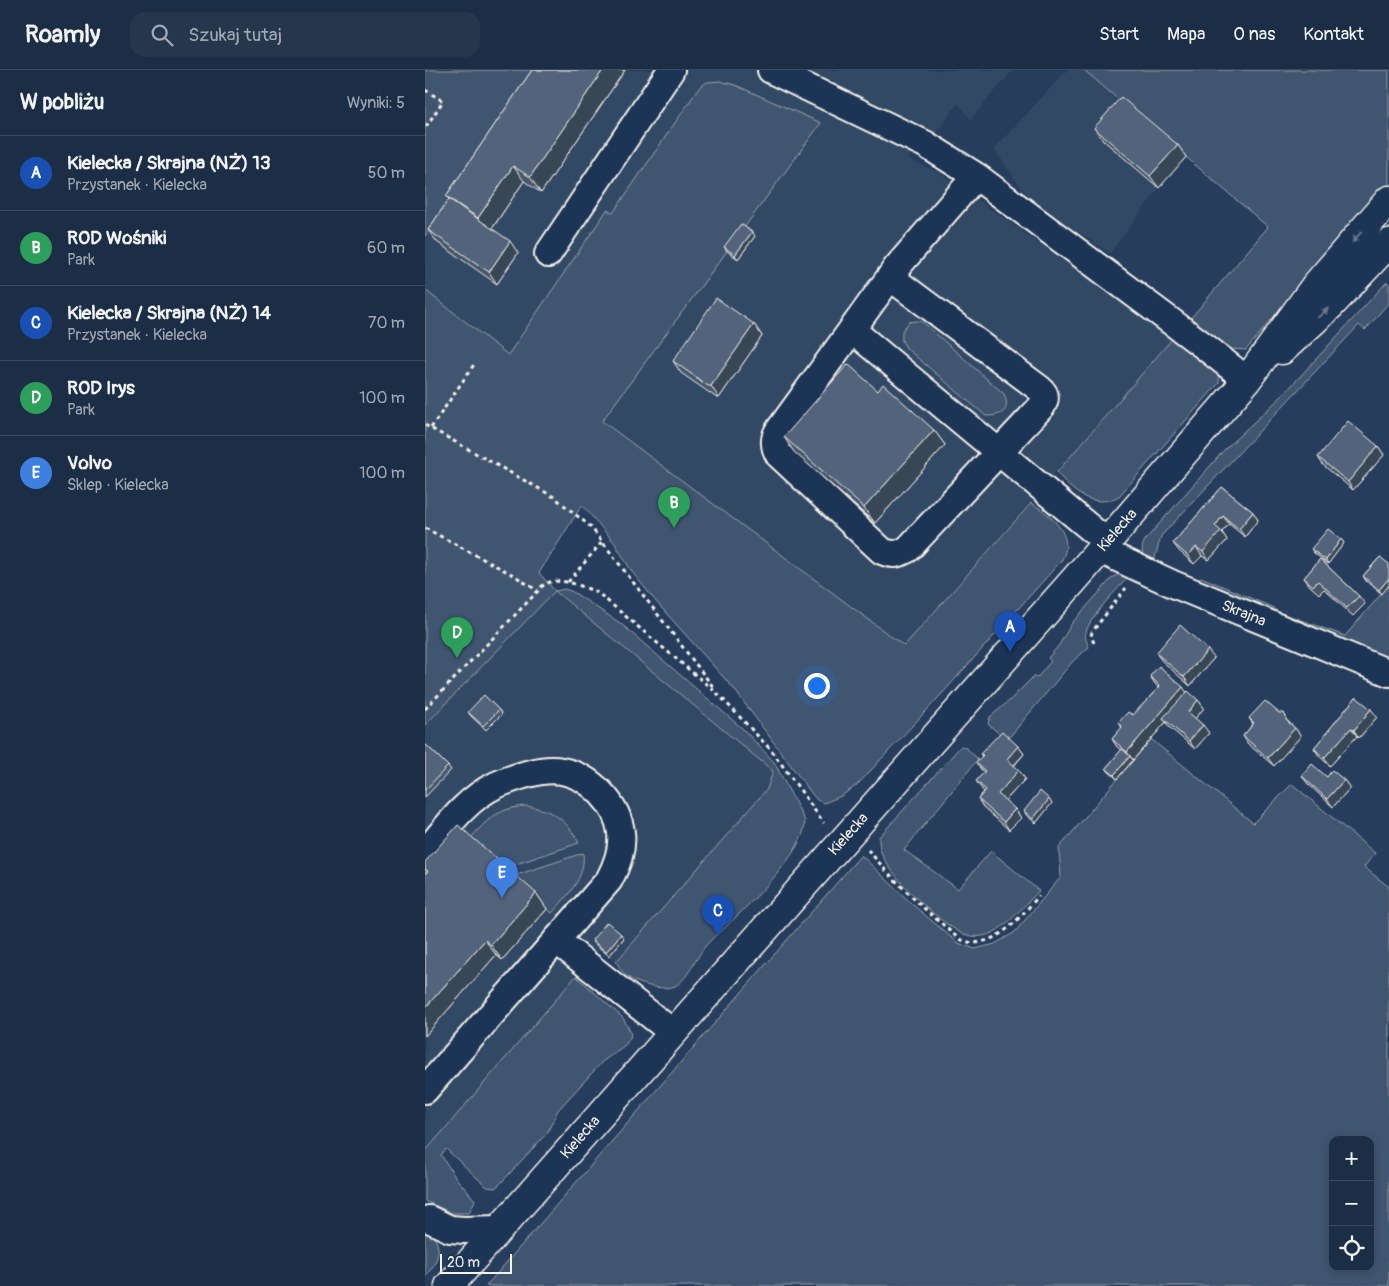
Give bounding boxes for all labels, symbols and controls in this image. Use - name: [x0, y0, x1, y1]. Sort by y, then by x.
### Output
- search box: [130, 12, 480, 57]
- text: Roamly: [25, 20, 100, 49]
- icon: search: [148, 21, 176, 49]
- text: Szukaj tutaj: [188, 23, 282, 47]
- text: Start: [1099, 23, 1139, 46]
- text: Mapa: [1167, 23, 1205, 46]
- text: O nas: [1233, 23, 1275, 46]
- text: Kontakt: [1303, 23, 1364, 46]
- text: W pobliżu: [20, 89, 104, 116]
- text: Wyniki: 5: [347, 93, 405, 113]
- text: Kielecka / Skrajna (NŻ) 13: [67, 151, 271, 175]
- text: A: [31, 163, 41, 183]
- text: 50 m: [368, 163, 405, 183]
- text: Przystanek · Kielecka: [67, 175, 207, 195]
- text: ROD Wośniki: [67, 226, 166, 250]
- one-way arrow: [1352, 230, 1363, 243]
- text: B: [31, 238, 41, 258]
- text: 60 m: [367, 238, 405, 258]
- text: Park: [67, 250, 95, 270]
- text: Kielecka / Skrajna (NŻ) 14: [67, 301, 271, 325]
- one-way arrow: [1316, 307, 1328, 319]
- text: C: [31, 313, 41, 333]
- text: 70 m: [368, 313, 405, 333]
- text: Przystanek · Kielecka: [67, 325, 207, 345]
- text: ROD Irys: [67, 376, 135, 400]
- text: D: [31, 388, 41, 408]
- text: 100 m: [359, 388, 405, 408]
- text: Park: [67, 400, 95, 420]
- text: Volvo: [67, 451, 112, 475]
- text: E: [32, 463, 40, 483]
- text: 100 m: [359, 463, 405, 483]
- text: Sklep · Kielecka: [67, 475, 169, 495]
- pin: B: [658, 487, 690, 528]
- street label: Kielecka: [1093, 505, 1141, 556]
- street label: Skrajna: [1219, 596, 1269, 631]
- pin: A: [994, 611, 1026, 652]
- pin: D: [441, 617, 473, 658]
- your location: [804, 673, 830, 699]
- street label: Kielecka: [824, 809, 872, 860]
- pin: E: [486, 857, 518, 898]
- pin: C: [702, 895, 734, 936]
- street label: Kielecka: [556, 1112, 604, 1163]
- map controls: [1329, 1136, 1374, 1271]
- button: +: [1329, 1136, 1374, 1181]
- button: −: [1329, 1181, 1374, 1226]
- button: locate: [1329, 1226, 1374, 1271]
- scale bar: [440, 1251, 513, 1274]
- text: 20 m: [447, 1254, 480, 1271]

